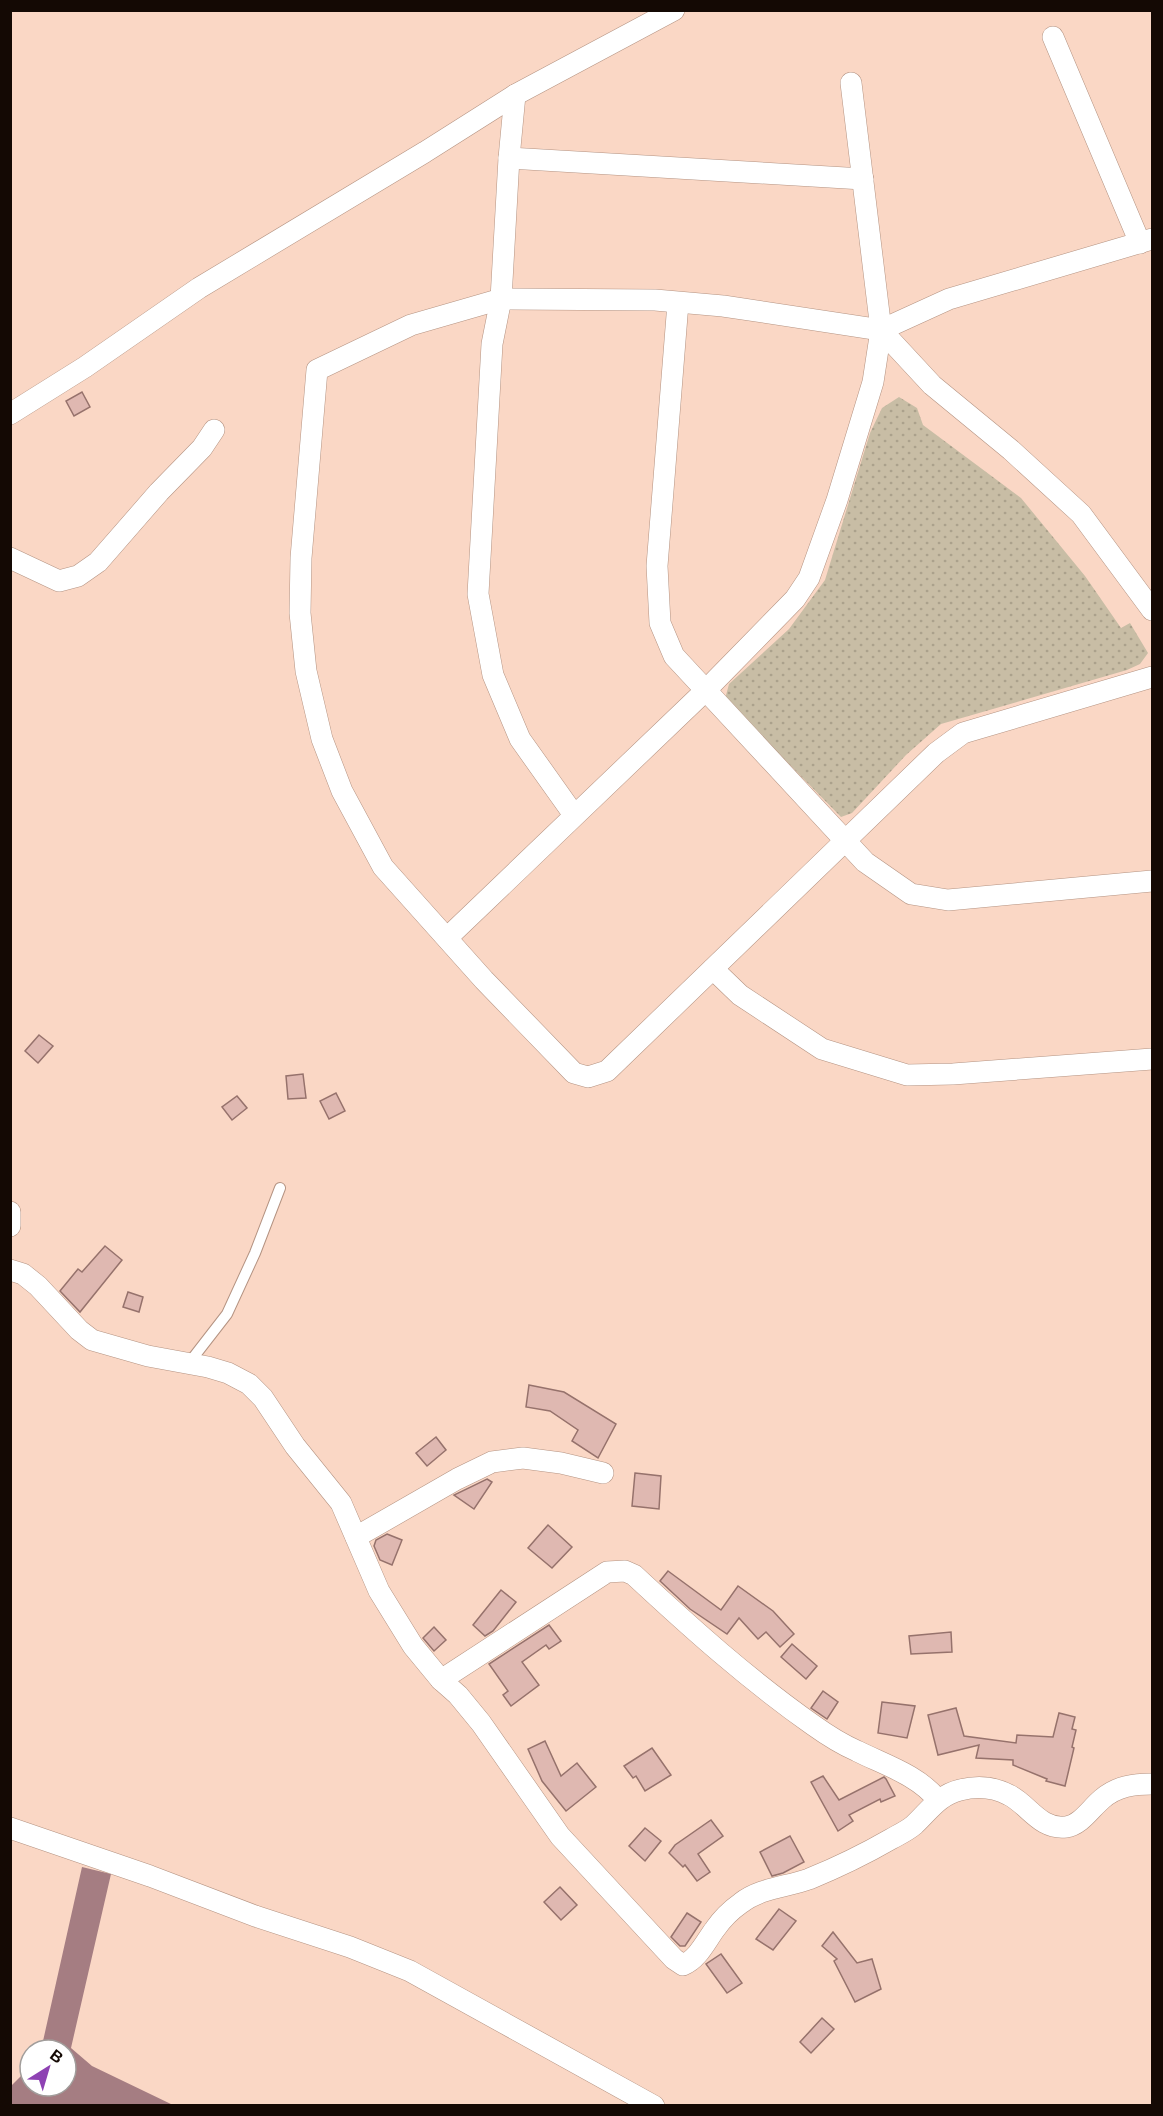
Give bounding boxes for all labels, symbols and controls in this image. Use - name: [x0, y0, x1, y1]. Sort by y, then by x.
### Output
- north arrow: [18, 2038, 78, 2098]
- text: B: [47, 2046, 66, 2067]

